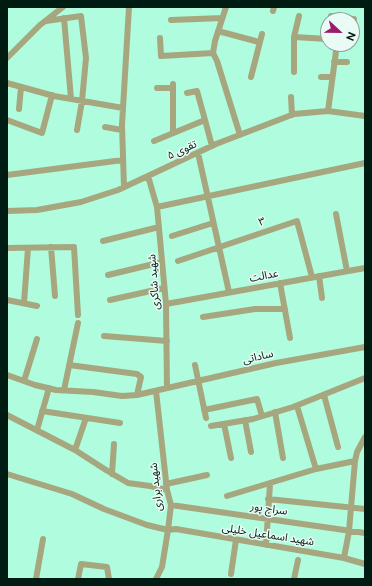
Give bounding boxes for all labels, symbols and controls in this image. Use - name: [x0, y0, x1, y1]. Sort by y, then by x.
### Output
- north arrow: [320, 12, 360, 52]
- text: N: [343, 30, 358, 43]
- street label: تقوی ۵: [165, 137, 199, 163]
- street label: ۳: [257, 215, 267, 229]
- street label: شهید شاکری: [145, 254, 163, 310]
- street label: عدالت: [249, 267, 279, 285]
- street label: ساداتی: [241, 347, 275, 367]
- street label: شهید براری: [147, 462, 165, 512]
- street label: سراج پور: [249, 500, 289, 518]
- street label: شهید اسماعیل خلیلی: [221, 521, 315, 549]

